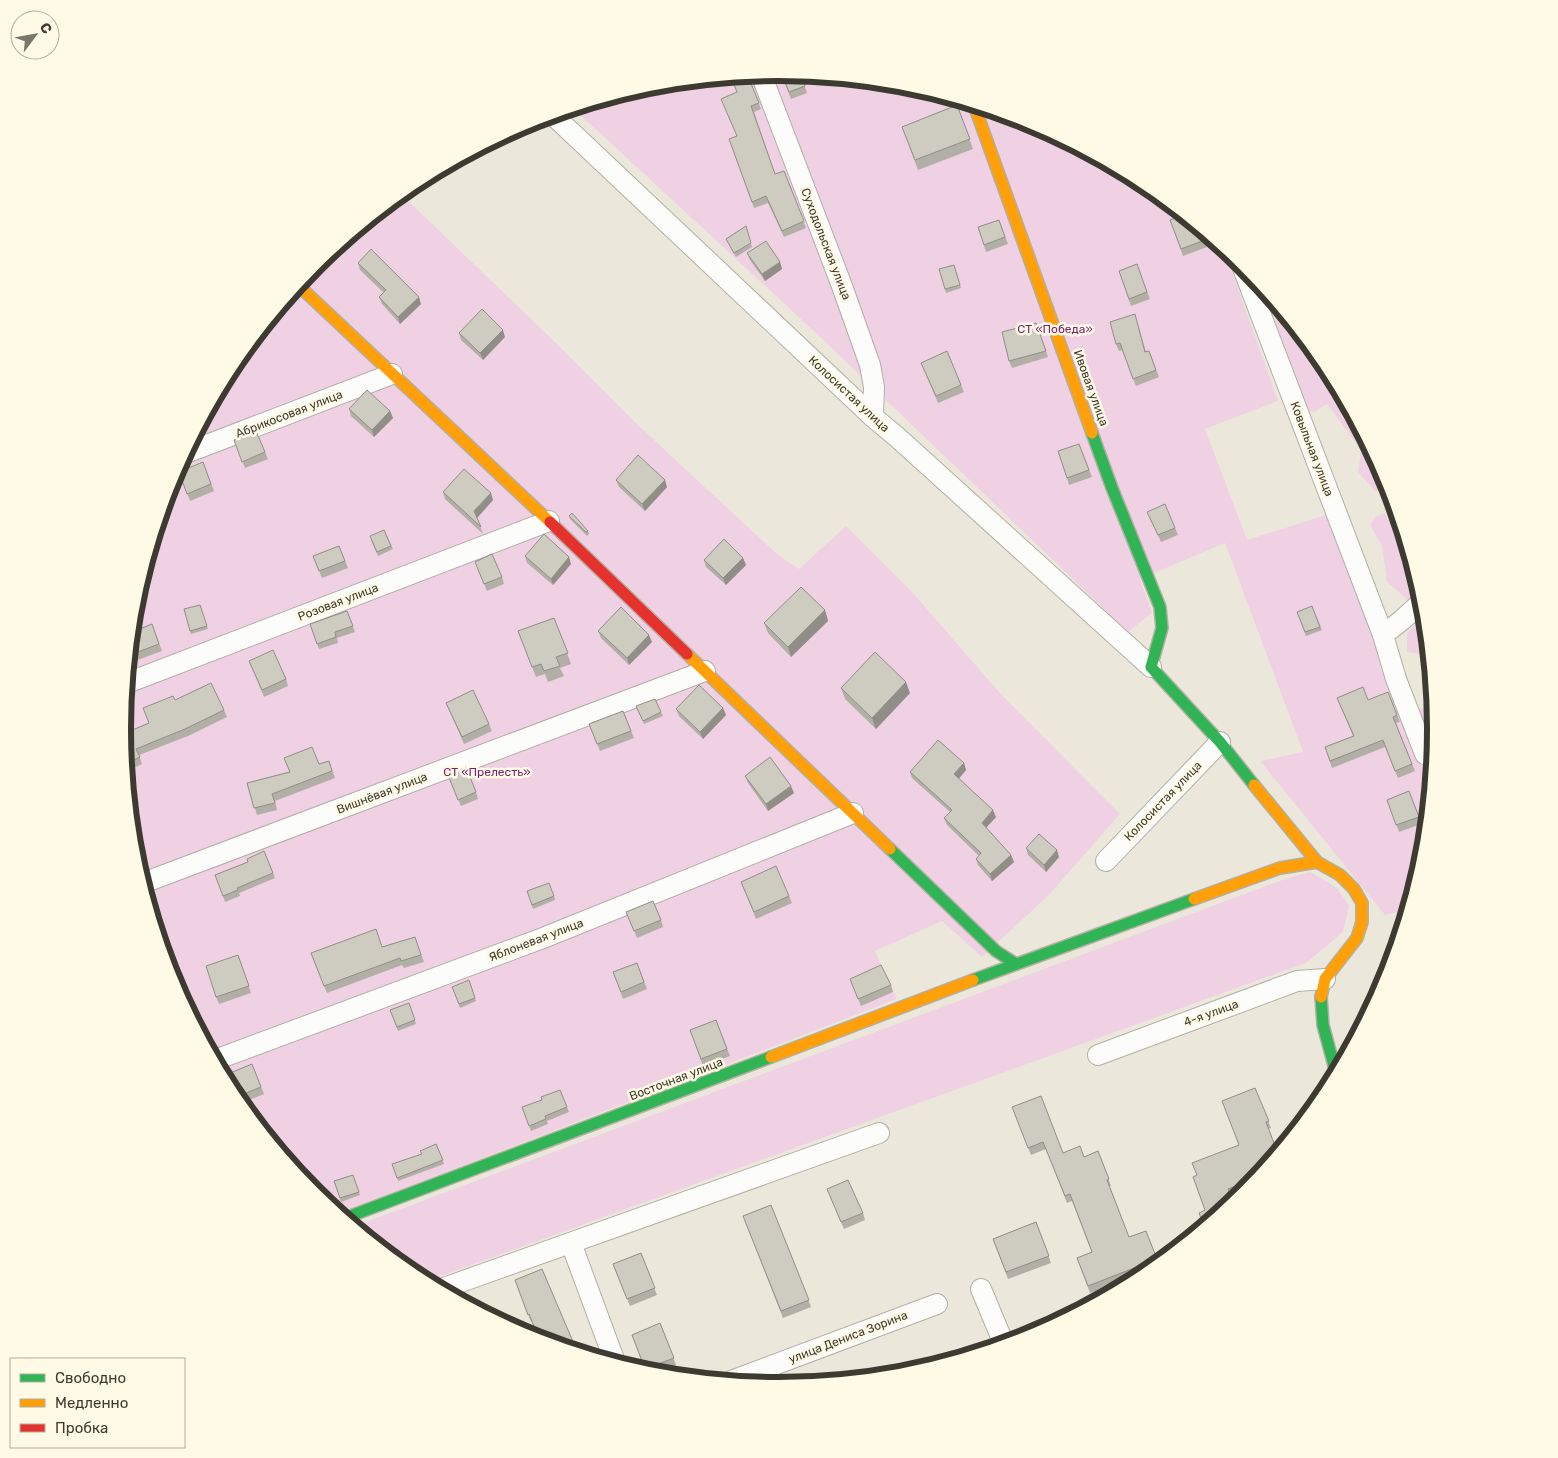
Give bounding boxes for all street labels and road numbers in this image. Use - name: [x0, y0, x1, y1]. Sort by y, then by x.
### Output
- street label: Суходольская улица: [798, 186, 854, 302]
- street label: Ивовая улица: [1071, 348, 1111, 428]
- street label: Колосистая улица: [806, 353, 892, 435]
- street label: Абрикосовая улица: [234, 387, 344, 441]
- street label: Ковыльная улица: [1287, 400, 1337, 498]
- street label: Розовая улица: [296, 580, 380, 624]
- street label: Колосистая улица: [1121, 758, 1205, 844]
- street label: Вишнёвая улица: [335, 769, 429, 817]
- street label: Яблоневая улица: [487, 916, 585, 964]
- street label: 4-я улица: [1182, 997, 1240, 1029]
- street label: Восточная улица: [627, 1055, 725, 1103]
- street label: улица Дениса Зорина: [787, 1308, 909, 1366]

